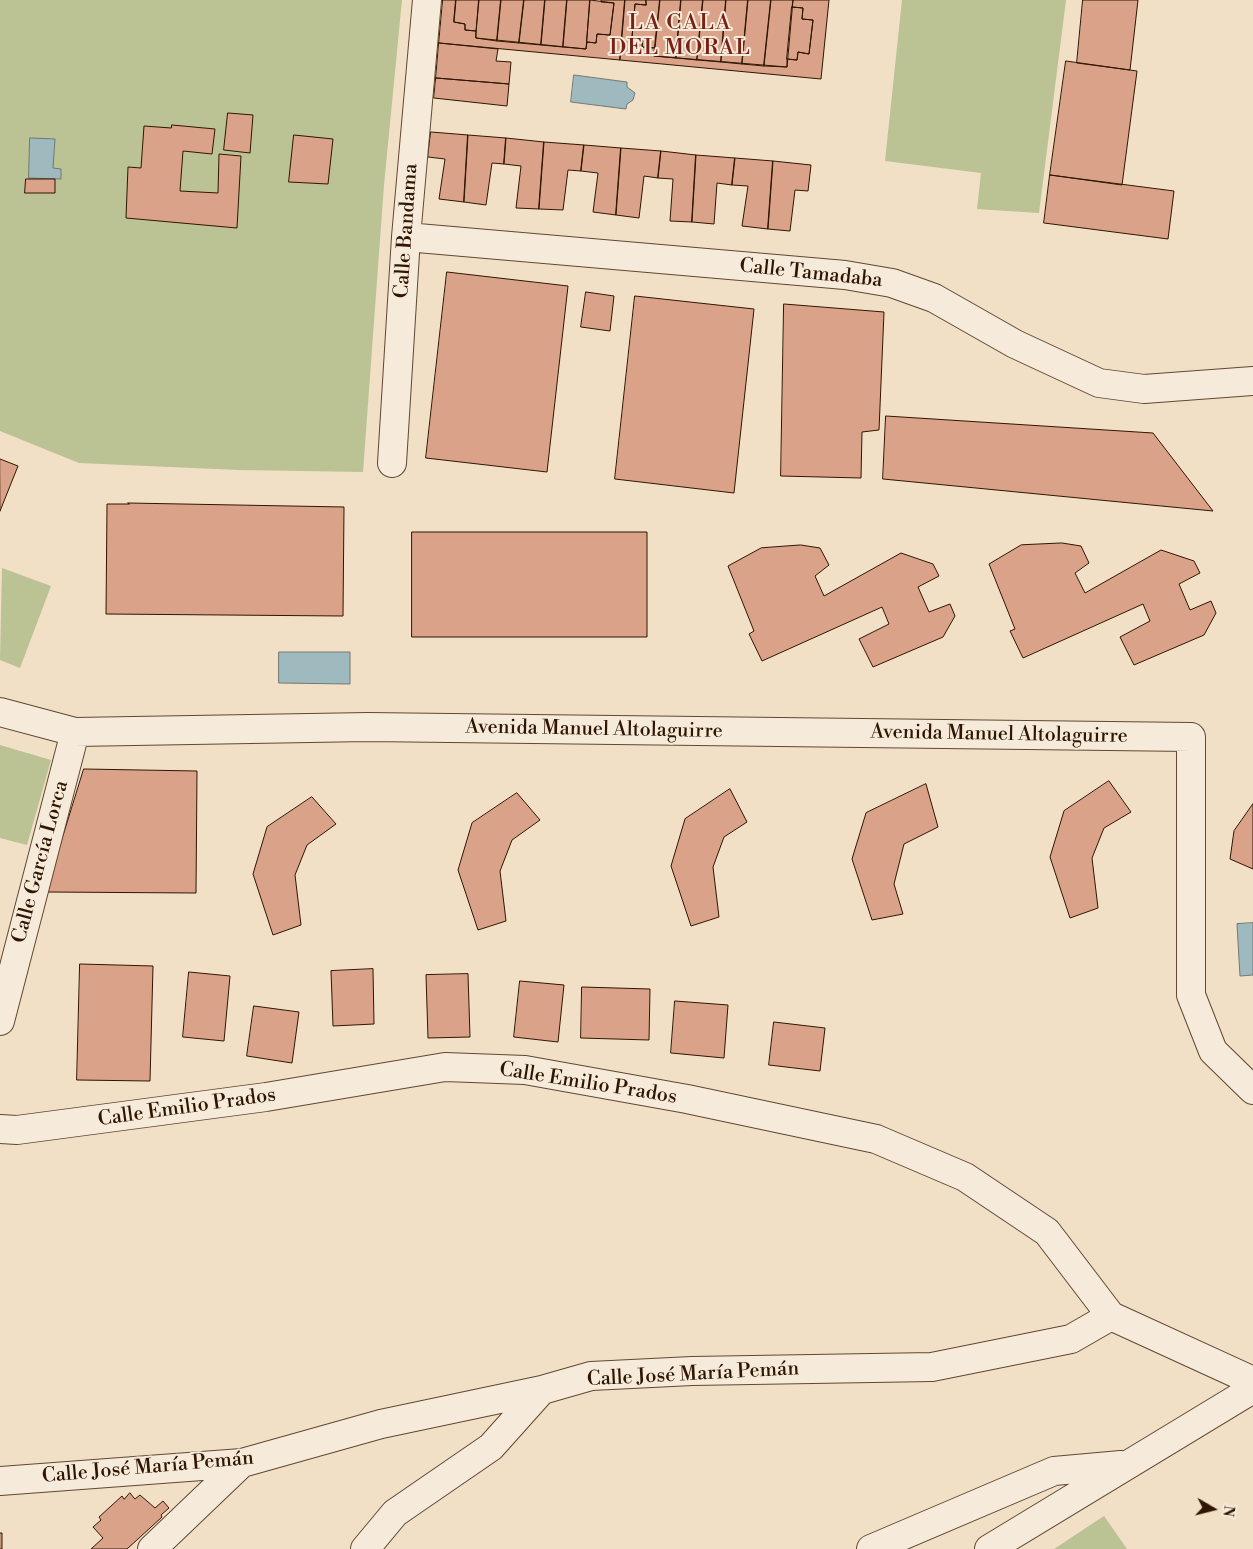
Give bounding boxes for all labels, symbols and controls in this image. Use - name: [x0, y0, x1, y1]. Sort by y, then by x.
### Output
- district label: LA CALA DEL MORAL: [608, 11, 752, 62]
- street label: Calle Bandama: [390, 163, 424, 299]
- street label: Calle Tamadaba: [738, 255, 884, 293]
- street label: Avenida Manuel Altolaguirre: [465, 716, 723, 744]
- street label: Avenida Manuel Altolaguirre: [870, 721, 1128, 749]
- street label: Calle García Lorca: [8, 778, 74, 946]
- street label: Calle Emilio Prados: [497, 1058, 679, 1110]
- street label: Calle Emilio Prados: [96, 1084, 278, 1132]
- street label: Calle José María Pemán: [586, 1357, 800, 1393]
- street label: Calle José María Pemán: [41, 1447, 255, 1489]
- north arrow: [1188, 1484, 1238, 1534]
- text: N: [1218, 1504, 1238, 1518]

